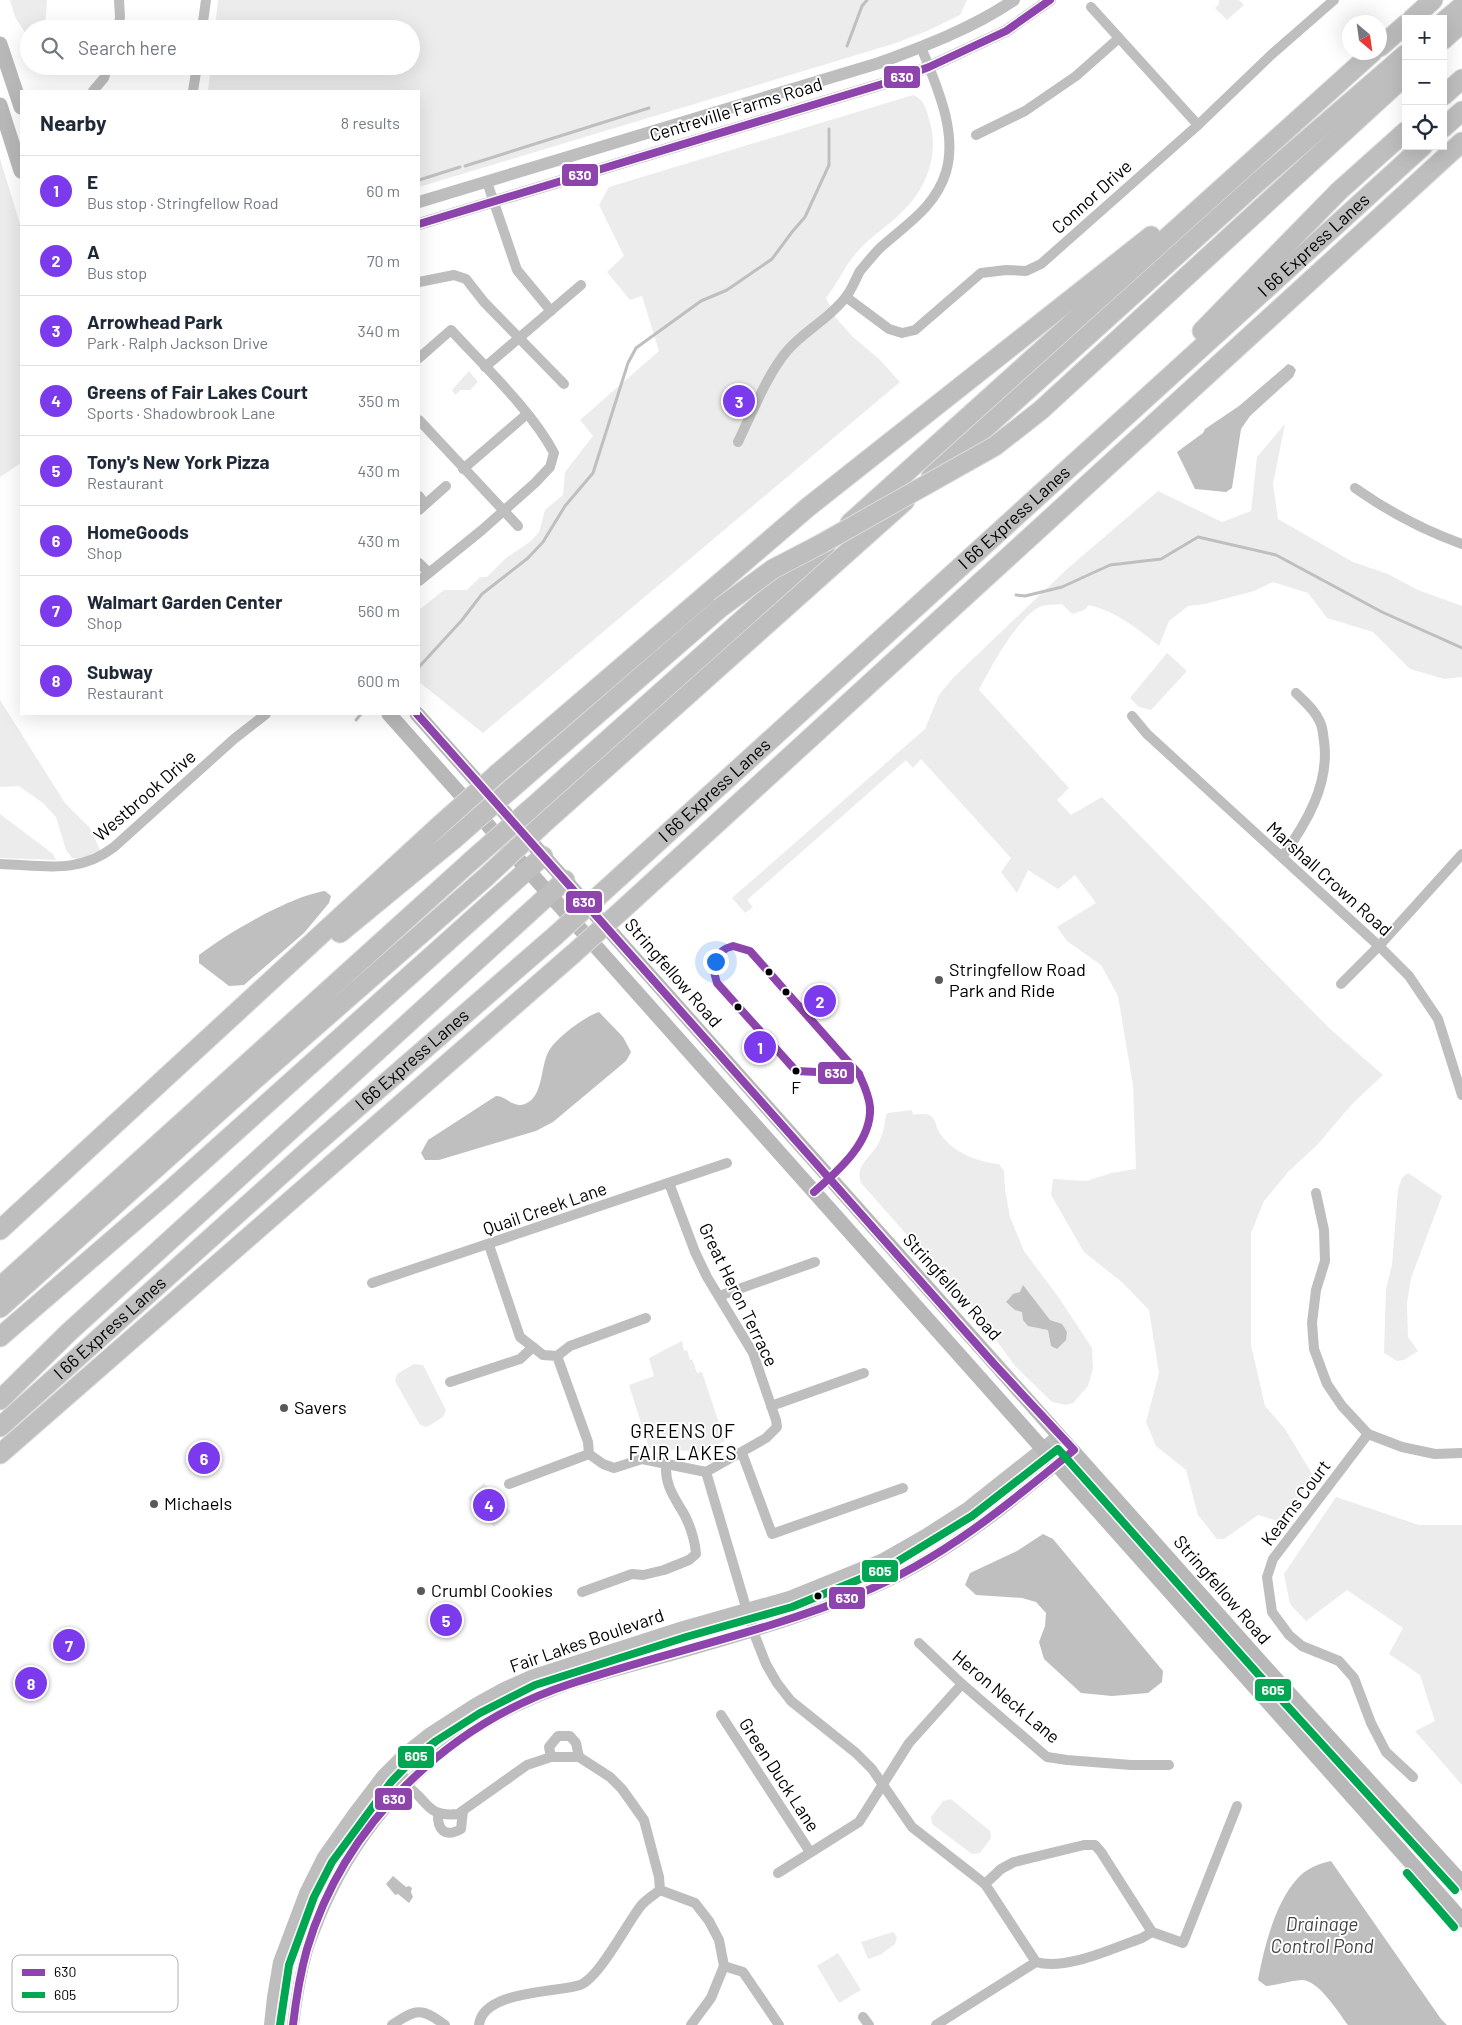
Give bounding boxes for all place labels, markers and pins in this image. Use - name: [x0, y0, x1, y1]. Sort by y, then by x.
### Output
- pin: 3: [723, 382, 755, 420]
- place label: Stringfellow Road Park and Ride: [949, 958, 1086, 1001]
- unlabelled marker: [764, 967, 774, 977]
- marker: Stringfellow Road Park and Ride: [933, 974, 945, 986]
- pin: 2: [804, 982, 836, 1020]
- unlabelled marker: [781, 987, 791, 997]
- unlabelled marker: [733, 1002, 743, 1012]
- pin: 1: [744, 1028, 776, 1066]
- marker: F: [791, 1066, 801, 1076]
- place label: F: [791, 1077, 801, 1097]
- place label: Savers: [294, 1396, 347, 1418]
- marker: Savers: [278, 1402, 290, 1414]
- pin: 6: [188, 1439, 220, 1477]
- pin: 4: [473, 1486, 505, 1524]
- place label: Michaels: [164, 1492, 232, 1514]
- marker: Michaels: [148, 1498, 160, 1510]
- place label: Crumbl Cookies: [431, 1579, 553, 1601]
- marker: Crumbl Cookies: [415, 1585, 427, 1597]
- unlabelled marker: [813, 1591, 823, 1601]
- pin: 5: [430, 1601, 462, 1639]
- pin: 7: [53, 1626, 85, 1664]
- pin: 8: [15, 1664, 47, 1702]

